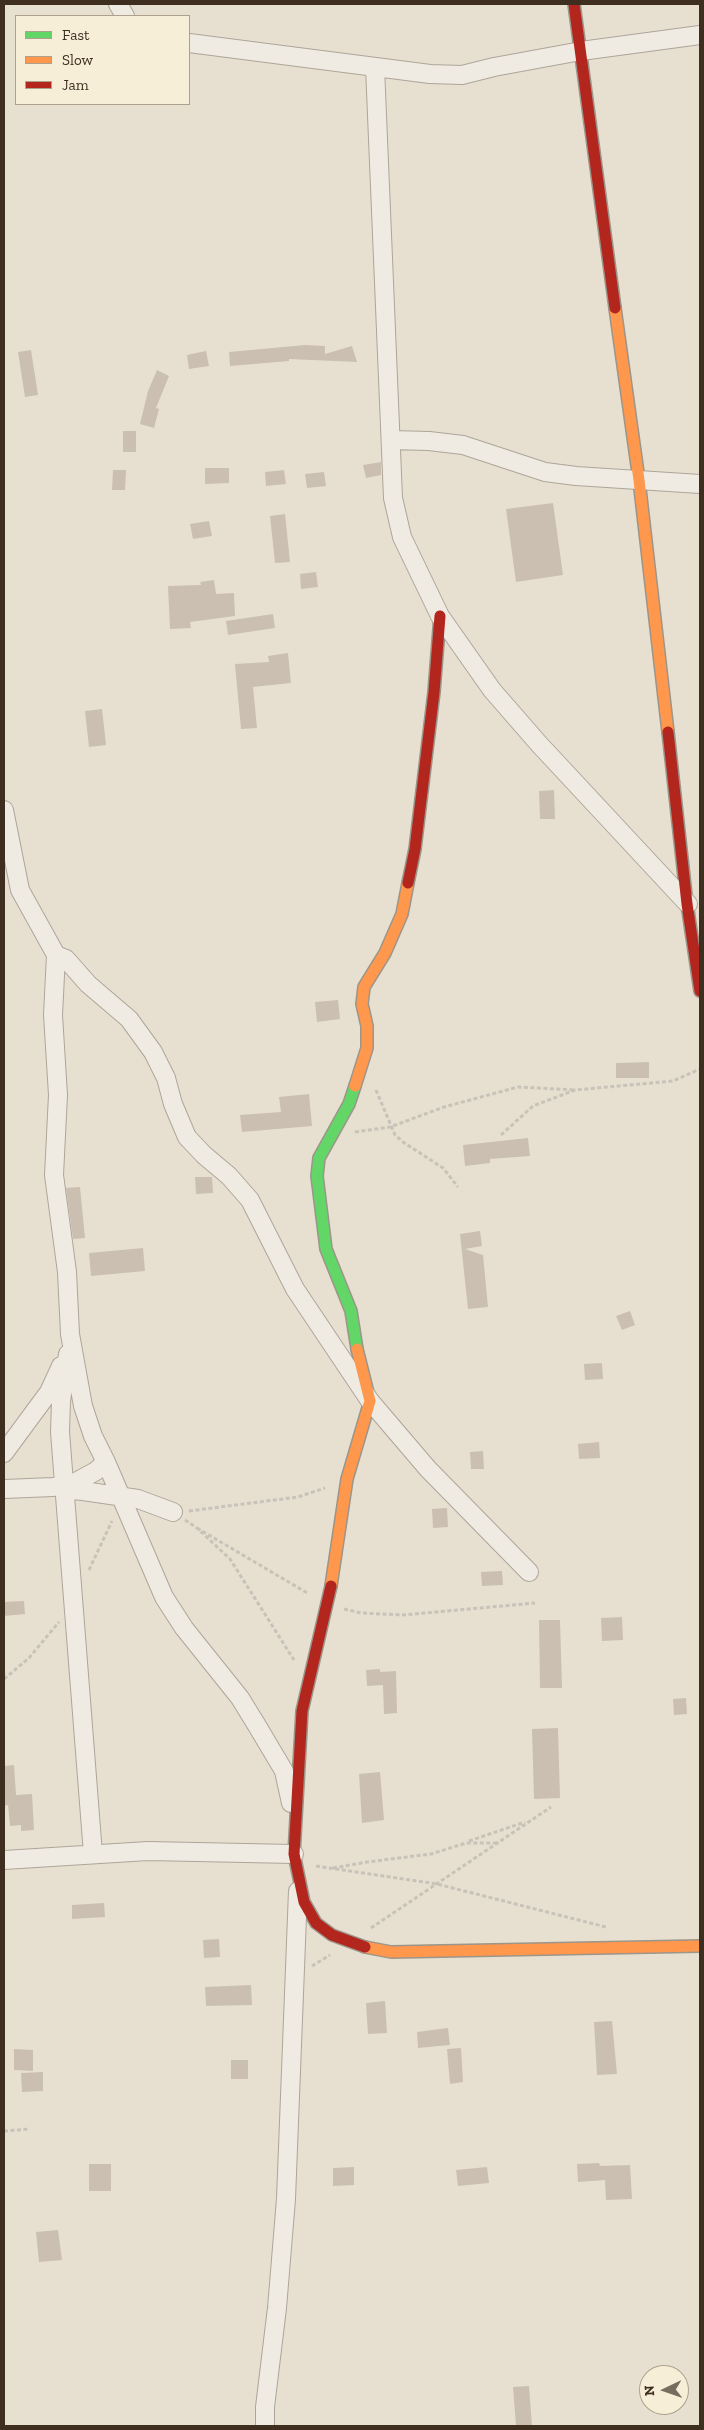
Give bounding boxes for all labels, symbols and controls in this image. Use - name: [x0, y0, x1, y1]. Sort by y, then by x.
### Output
- legend: [15, 15, 190, 105]
- text: Fast: [62, 26, 90, 44]
- text: Slow: [62, 51, 93, 69]
- text: Jam: [62, 76, 89, 94]
- north arrow: [639, 2365, 689, 2415]
- text: N: [641, 2385, 658, 2397]

